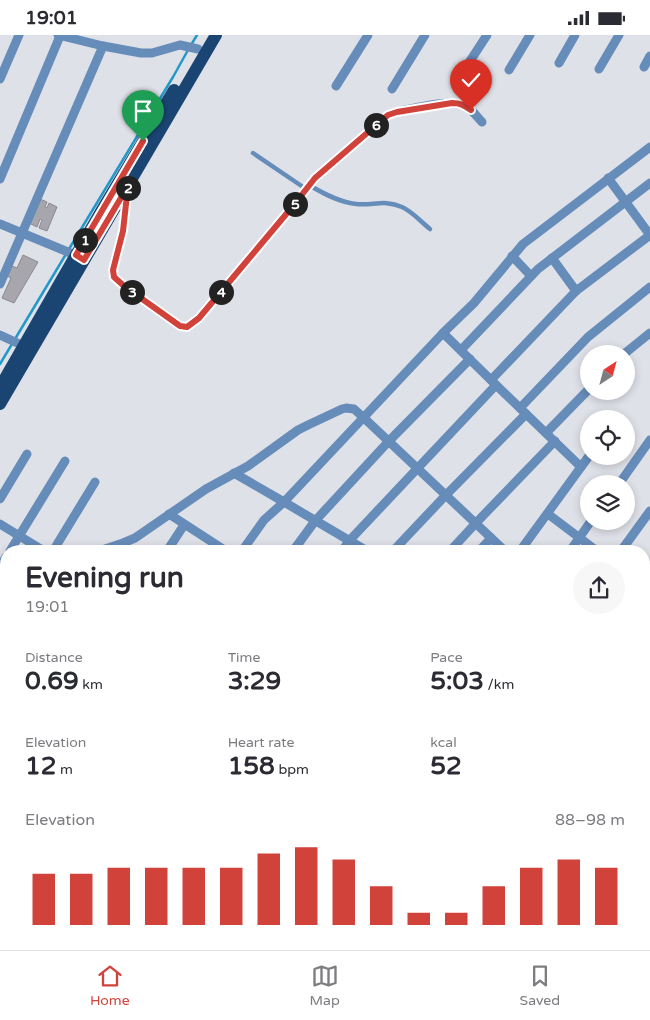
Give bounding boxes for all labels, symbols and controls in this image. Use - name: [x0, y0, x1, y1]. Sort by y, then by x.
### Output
- text: 19:01: [25, 7, 78, 29]
- pin: [450, 59, 492, 110]
- icon: check: [457, 66, 485, 94]
- pin: [122, 90, 164, 141]
- icon: arrive: [129, 97, 157, 125]
- pin: 6: [364, 113, 388, 137]
- text: 6: [372, 117, 381, 134]
- pin: 2: [116, 175, 140, 201]
- text: 2: [124, 180, 133, 197]
- pin: 5: [282, 191, 308, 217]
- text: 5: [291, 196, 300, 213]
- pin: 1: [72, 227, 98, 253]
- text: 1: [81, 232, 90, 249]
- pin: 3: [120, 279, 144, 305]
- pin: 4: [208, 279, 234, 305]
- text: 3: [128, 284, 137, 301]
- text: 4: [217, 284, 226, 301]
- north arrow: [580, 345, 635, 400]
- map controls: [580, 345, 635, 530]
- button: locate: [580, 410, 635, 465]
- button: layers: [580, 475, 635, 530]
- text: Evening run: [25, 561, 184, 595]
- button: share: [573, 562, 625, 614]
- text: 19:01: [25, 597, 69, 617]
- text: Distance: [25, 649, 83, 666]
- text: Time: [228, 649, 260, 666]
- text: Pace: [430, 649, 463, 666]
- text: 0.69: [25, 666, 79, 696]
- text: 3:29: [228, 666, 281, 696]
- text: 5:03: [430, 666, 484, 696]
- text: km: [79, 676, 103, 693]
- text: /km: [484, 676, 514, 693]
- text: Elevation: [25, 734, 86, 751]
- text: Heart rate: [228, 734, 294, 751]
- text: kcal: [430, 734, 457, 751]
- text: 12: [25, 751, 56, 781]
- text: 158: [228, 751, 275, 781]
- text: 52: [430, 751, 462, 781]
- text: m: [56, 761, 73, 778]
- text: bpm: [275, 761, 309, 778]
- text: Elevation: [25, 810, 95, 830]
- text: 88–98 m: [555, 810, 625, 830]
- tab: Home: [90, 962, 130, 1009]
- tab: Map: [309, 962, 340, 1009]
- tab: Saved: [520, 962, 560, 1009]

